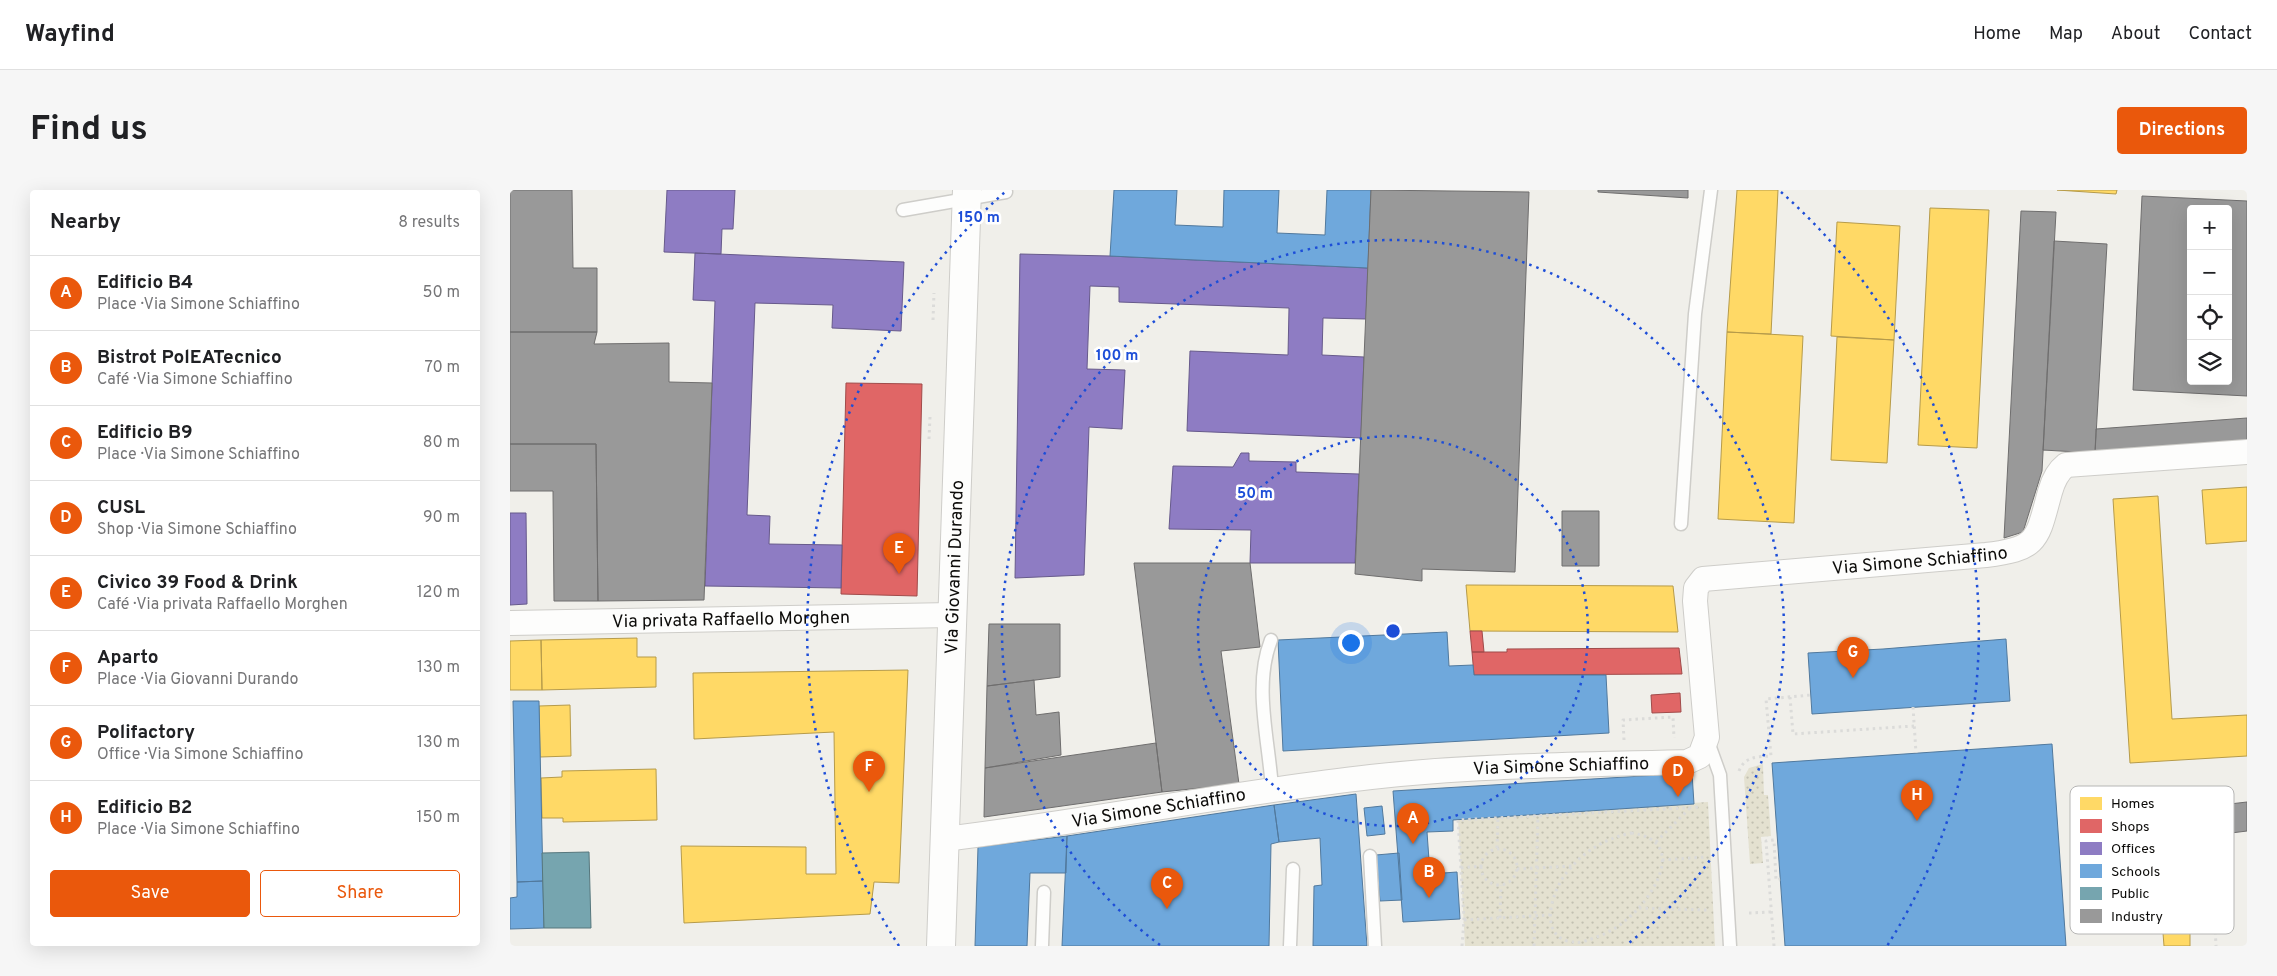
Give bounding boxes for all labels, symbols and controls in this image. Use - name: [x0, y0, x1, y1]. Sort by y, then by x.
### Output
- text: Wayfind: [25, 20, 115, 50]
- text: Home: [1973, 23, 2021, 46]
- text: Map: [2049, 23, 2083, 46]
- text: About: [2111, 23, 2160, 46]
- text: Contact: [2188, 23, 2252, 46]
- button: Directions: [2117, 107, 2247, 154]
- text: Find us: [30, 108, 148, 152]
- map controls: [2187, 205, 2232, 385]
- button: +: [2187, 205, 2232, 250]
- text: Nearby: [50, 209, 121, 236]
- text: 150 m: [958, 209, 1000, 228]
- text: 8 results: [398, 213, 460, 233]
- button: −: [2187, 250, 2232, 295]
- text: Edificio B4: [97, 271, 193, 295]
- text: A: [60, 283, 72, 303]
- text: 50 m: [423, 283, 460, 303]
- text: Place · Via Simone Schiaffino: [97, 295, 300, 315]
- button: locate: [2187, 295, 2232, 340]
- button: layers: [2187, 340, 2232, 385]
- text: Bistrot PolEATecnico: [97, 346, 282, 370]
- text: 100 m: [1096, 347, 1138, 366]
- text: B: [60, 358, 72, 378]
- text: 70 m: [425, 358, 460, 378]
- text: Café · Via Simone Schiaffino: [97, 370, 293, 390]
- text: Edificio B9: [97, 421, 193, 445]
- text: C: [61, 433, 71, 453]
- text: 80 m: [423, 433, 460, 453]
- text: Place · Via Simone Schiaffino: [97, 445, 300, 465]
- street label: Via Giovanni Durando: [941, 480, 970, 655]
- text: 50 m: [1237, 485, 1273, 504]
- text: CUSL: [97, 496, 145, 520]
- text: D: [60, 508, 72, 528]
- text: 90 m: [423, 508, 460, 528]
- text: Shop · Via Simone Schiaffino: [97, 520, 297, 540]
- pin: E: [883, 533, 915, 574]
- street label: Via Simone Schiaffino: [1831, 542, 2010, 581]
- text: Civico 39 Food & Drink: [97, 571, 298, 595]
- text: E: [61, 583, 71, 603]
- text: 120 m: [417, 583, 460, 603]
- text: Café · Via privata Raffaello Morghen: [97, 595, 348, 615]
- street label: Via privata Raffaello Morghen: [612, 607, 850, 634]
- centre of rings: [1384, 622, 1402, 640]
- your location: [1338, 630, 1364, 656]
- pin: G: [1837, 637, 1869, 678]
- text: Aparto: [97, 646, 159, 670]
- text: F: [61, 658, 71, 678]
- text: 130 m: [417, 658, 460, 678]
- text: Place · Via Giovanni Durando: [97, 670, 298, 690]
- text: Polifactory: [97, 721, 195, 745]
- text: G: [61, 733, 71, 753]
- text: 130 m: [417, 733, 460, 753]
- text: Office · Via Simone Schiaffino: [97, 745, 304, 765]
- pin: F: [853, 751, 885, 792]
- street label: Via Simone Schiaffino: [1473, 753, 1650, 782]
- pin: D: [1662, 756, 1694, 797]
- pin: H: [1901, 780, 1933, 821]
- street label: Via Simone Schiaffino: [1070, 784, 1248, 834]
- legend: [2070, 786, 2234, 934]
- text: Edificio B2: [97, 796, 192, 820]
- text: Homes: [2111, 796, 2155, 813]
- pin: A: [1397, 803, 1429, 844]
- text: H: [60, 808, 72, 828]
- text: 150 m: [417, 808, 460, 828]
- text: Shops: [2111, 819, 2150, 836]
- text: Place · Via Simone Schiaffino: [97, 820, 300, 840]
- text: Offices: [2111, 841, 2155, 858]
- pin: B: [1413, 857, 1445, 898]
- text: Schools: [2111, 864, 2160, 881]
- pin: C: [1151, 868, 1183, 909]
- button: Save: [50, 870, 250, 917]
- button: Share: [260, 870, 460, 917]
- text: Public: [2111, 886, 2150, 903]
- text: Industry: [2111, 909, 2163, 926]

